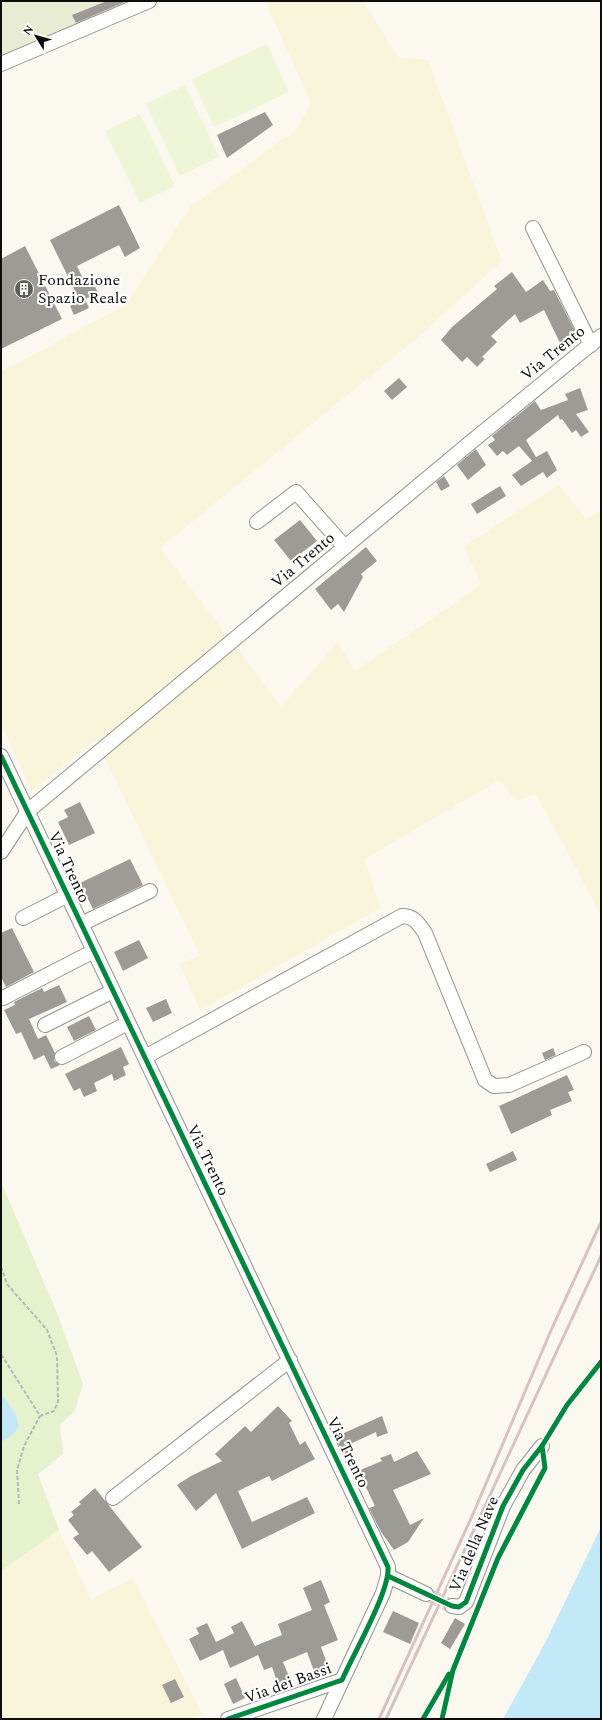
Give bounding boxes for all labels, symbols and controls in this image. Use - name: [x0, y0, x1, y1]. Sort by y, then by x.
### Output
- north arrow: [16, 16, 56, 56]
- text: N: [19, 22, 38, 39]
- place label: Fondazione Spazio Reale: [38, 268, 127, 310]
- building icon: Fondazione Spazio Reale: [13, 278, 35, 300]
- street label: Via Trento: [516, 320, 590, 386]
- street label: Via Trento: [266, 526, 340, 594]
- street label: Via Trento: [42, 827, 96, 907]
- street label: Via Trento: [180, 1120, 236, 1200]
- street label: Via Trento: [320, 1412, 376, 1492]
- street label: Via della Nave: [443, 1492, 505, 1596]
- street label: Via dei Bassi: [241, 1656, 335, 1710]

